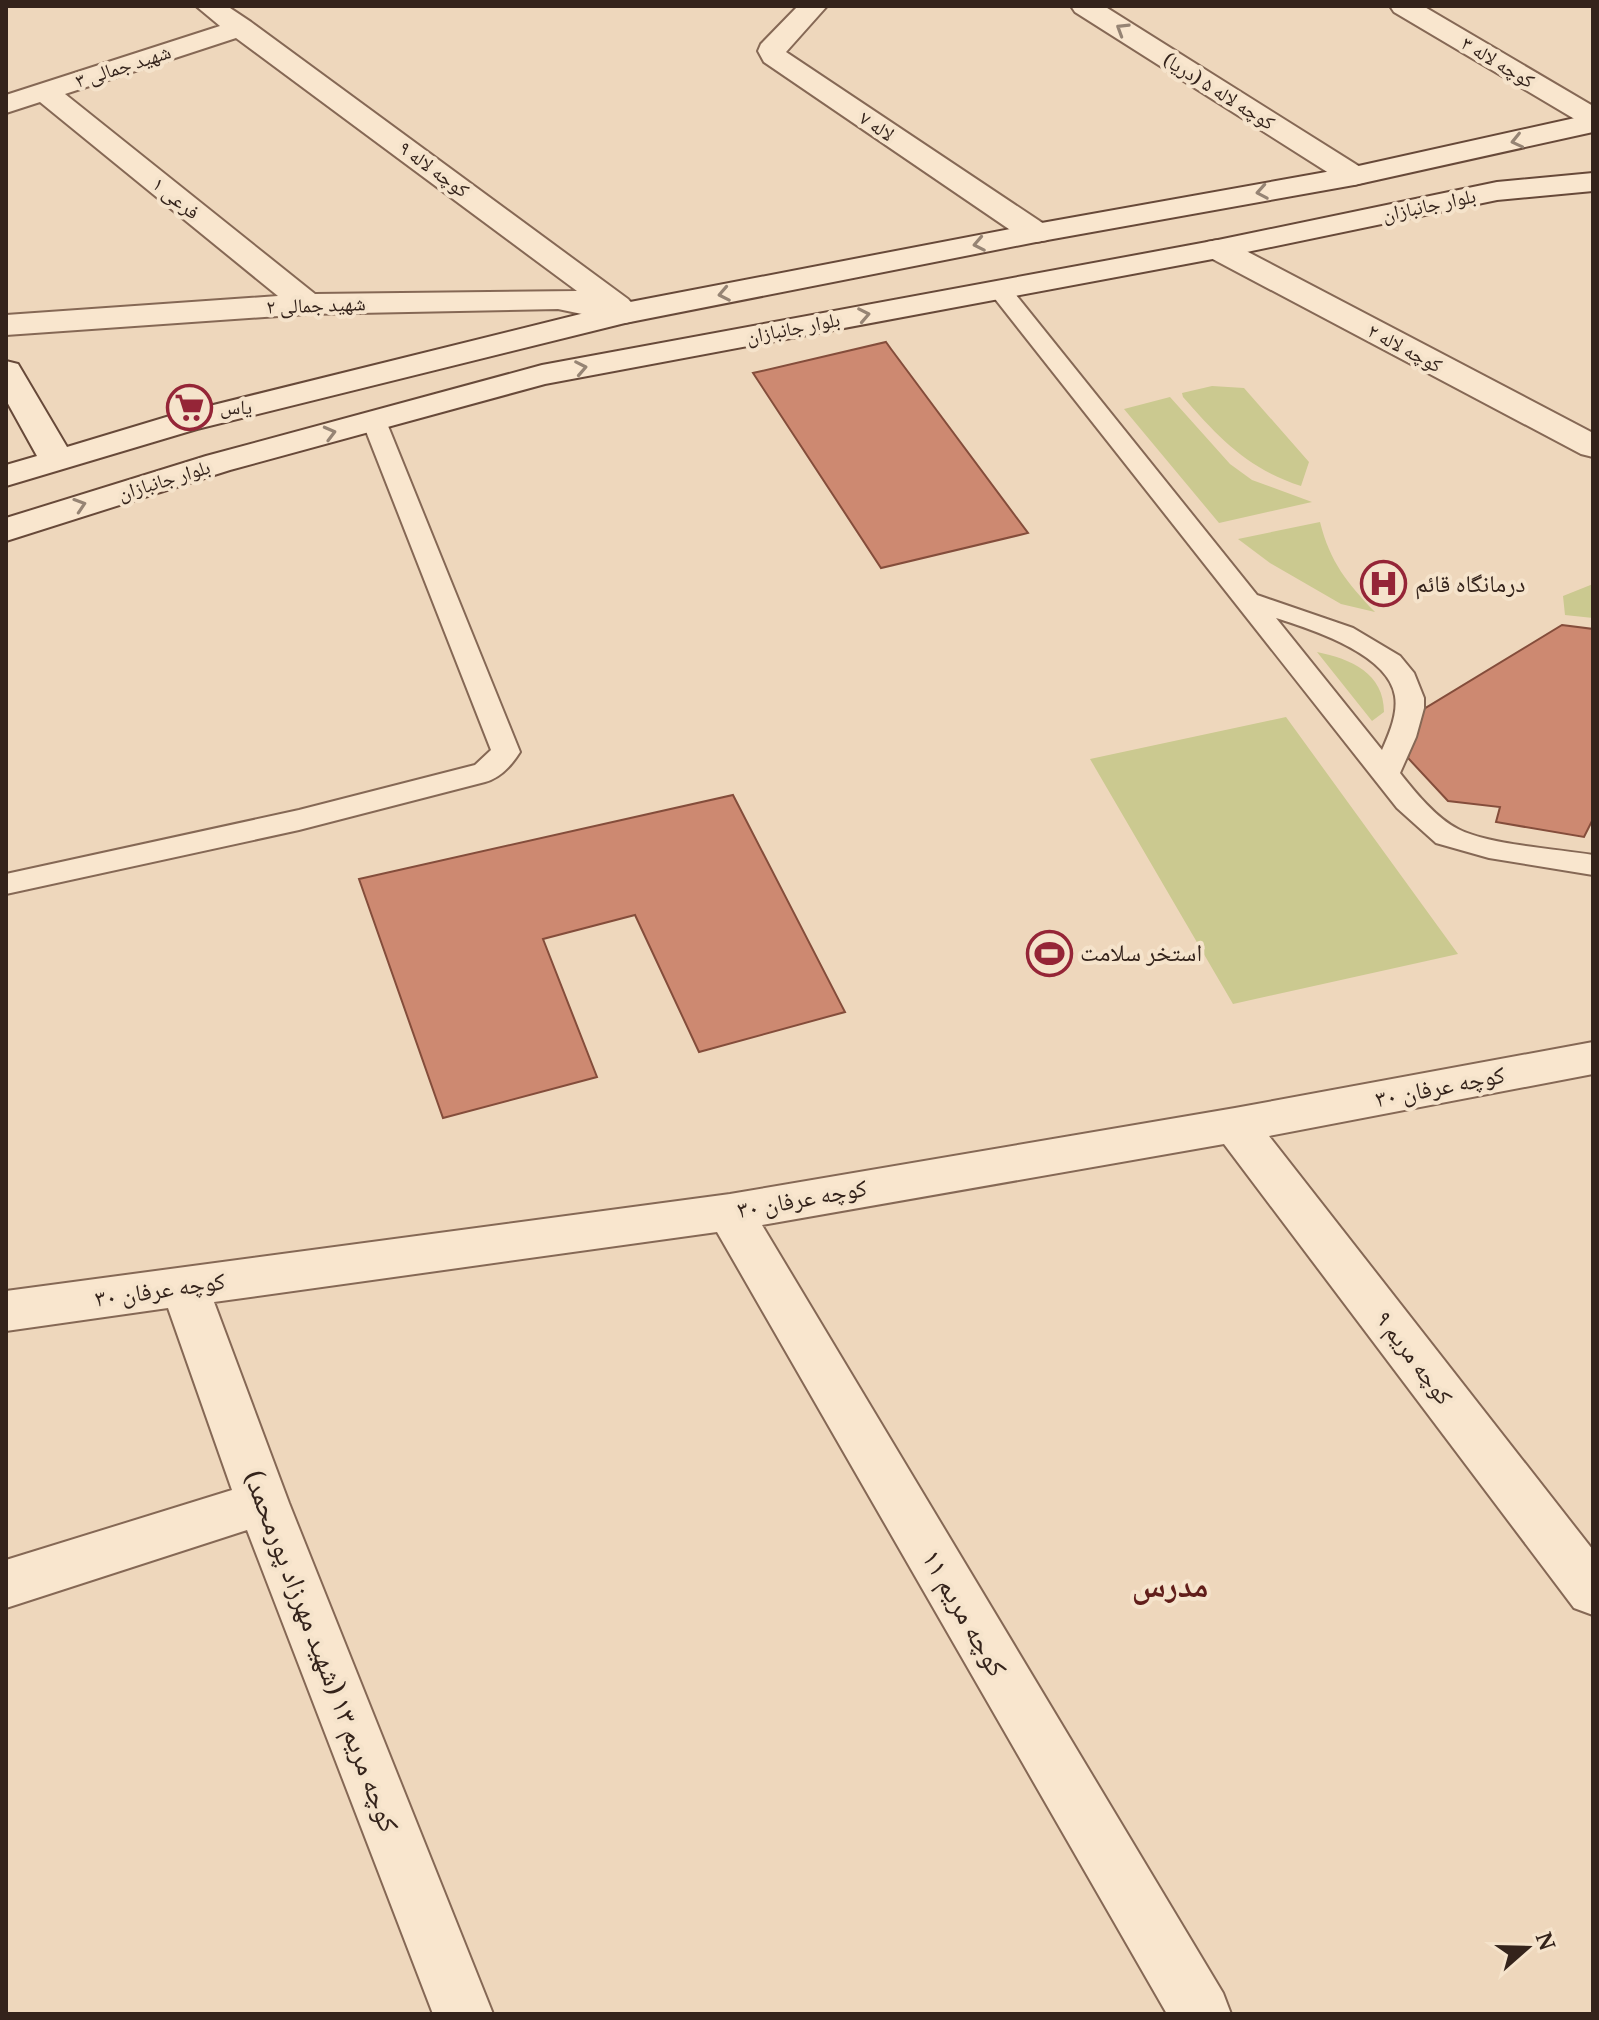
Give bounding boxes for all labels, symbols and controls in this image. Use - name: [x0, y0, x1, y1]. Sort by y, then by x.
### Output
- one-way arrow: [1116, 24, 1131, 39]
- street label: کوچه لاله ۳: [1453, 29, 1540, 100]
- street label: شهید جمالی ۳: [71, 37, 176, 100]
- street label: کوچه لاله ۵ (دریا): [1155, 45, 1280, 142]
- street label: لاله ۷: [850, 104, 900, 153]
- one-way arrow: [1511, 132, 1524, 149]
- street label: کوچه لاله ۹: [390, 134, 475, 209]
- street label: فرعی ۱: [143, 170, 206, 230]
- street label: بلوار جانبازان: [1380, 181, 1480, 234]
- one-way arrow: [1256, 183, 1269, 200]
- one-way arrow: [973, 235, 986, 252]
- one-way arrow: [717, 284, 730, 301]
- street label: شهید جمالی ۲: [266, 289, 366, 327]
- street label: بلوار جانبازان: [744, 305, 843, 357]
- one-way arrow: [858, 308, 871, 325]
- street label: کوچه لاله ۲: [1360, 317, 1447, 385]
- one-way arrow: [574, 360, 587, 377]
- supermarket icon: یاس: [165, 383, 213, 431]
- place label: یاس: [220, 393, 252, 427]
- one-way arrow: [322, 426, 336, 442]
- street label: بلوار جانبازان: [114, 453, 215, 513]
- one-way arrow: [72, 499, 86, 515]
- hospital icon: درمانگاه قائم: [1360, 560, 1408, 608]
- place label: درمانگاه قائم: [1415, 566, 1525, 607]
- sports icon: استخر سلامت: [1025, 929, 1073, 977]
- place label: استخر سلامت: [1080, 935, 1202, 976]
- street label: کوچه عرفان ۳۰: [1372, 1057, 1509, 1122]
- street label: کوچه عرفان ۳۰: [734, 1170, 871, 1233]
- street label: کوچه عرفان ۳۰: [92, 1263, 228, 1322]
- street label: کوچه مریم ۹: [1362, 1303, 1462, 1416]
- street label: کوچه مریم ۱۳ (شهید مهرزاد پورمحمد): [227, 1464, 410, 1841]
- street label: کوچه مریم ۱۱: [905, 1542, 1018, 1688]
- district label: مدرس: [1132, 1563, 1208, 1617]
- north arrow: [1487, 1908, 1567, 1988]
- text: N: [1522, 1928, 1564, 1957]

